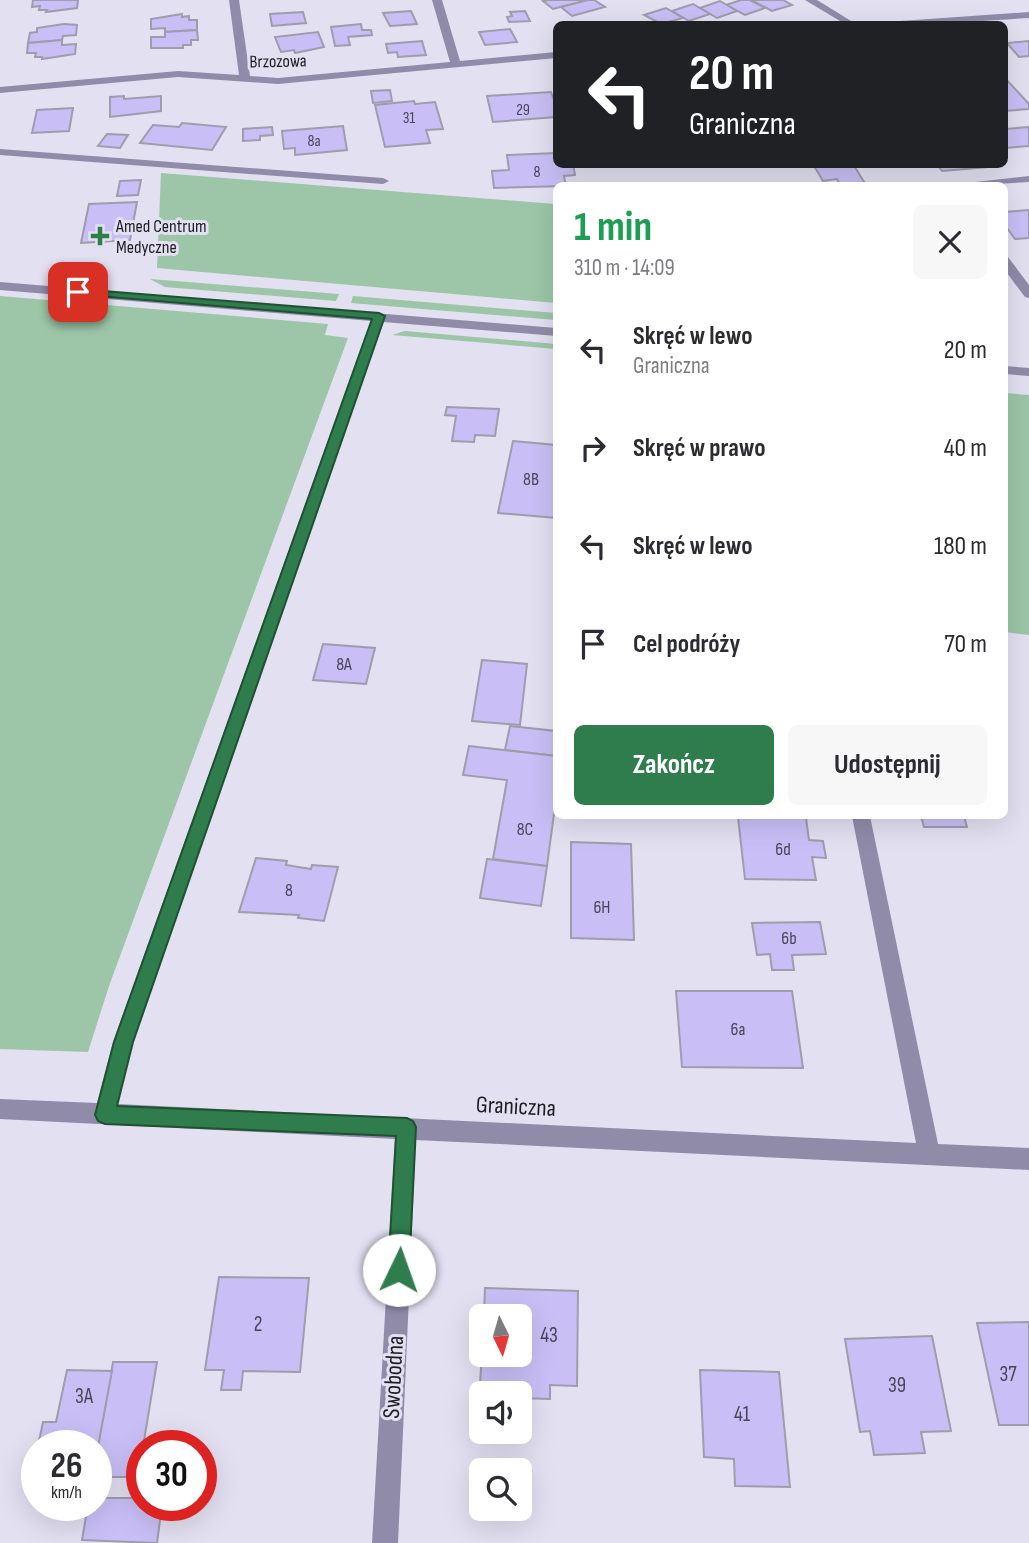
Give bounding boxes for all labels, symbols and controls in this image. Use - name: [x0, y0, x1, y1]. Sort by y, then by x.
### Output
- text: 20 m: [689, 45, 774, 104]
- icon: left: [574, 49, 665, 140]
- street label: Brzozowa: [249, 51, 307, 72]
- house number: 29: [516, 101, 530, 120]
- text: Graniczna: [689, 105, 796, 144]
- house number: 31: [403, 109, 416, 128]
- house number: 8a: [307, 132, 321, 151]
- house number: 8: [533, 163, 541, 182]
- text: 1 min: [574, 202, 652, 253]
- button: close: [913, 205, 987, 279]
- place label: Amed Centrum Medyczne: [115, 216, 207, 258]
- marker: Amed Centrum Medyczne: [90, 226, 110, 246]
- text: 310 m · 14:09: [574, 254, 675, 282]
- pin: [48, 262, 108, 322]
- icon: arrive: [59, 273, 97, 311]
- text: Skręć w lewo: [633, 321, 753, 352]
- icon: left: [574, 331, 612, 369]
- text: 20 m: [944, 335, 987, 366]
- text: Graniczna: [633, 352, 710, 380]
- icon: right: [574, 429, 612, 467]
- text: Skręć w prawo: [633, 433, 766, 464]
- text: 40 m: [944, 433, 987, 464]
- house number: 8B: [523, 469, 539, 490]
- icon: left: [574, 527, 612, 565]
- text: Skręć w lewo: [633, 531, 753, 562]
- text: 180 m: [934, 531, 987, 562]
- icon: arrive: [574, 625, 612, 663]
- text: Cel podróży: [633, 629, 740, 660]
- text: 70 m: [944, 629, 987, 660]
- house number: 8A: [336, 654, 352, 675]
- button: Zakończ: [574, 725, 774, 805]
- button: Udostępnij: [788, 725, 987, 805]
- house number: 8C: [517, 819, 533, 840]
- house number: 6d: [775, 839, 791, 860]
- house number: 8: [285, 880, 293, 901]
- house number: 6H: [593, 897, 611, 918]
- house number: 6b: [781, 928, 797, 949]
- house number: 6a: [731, 1019, 745, 1040]
- street label: Graniczna: [475, 1090, 557, 1123]
- position arrow: [362, 1233, 436, 1307]
- north arrow: [469, 1304, 532, 1367]
- map controls: [469, 1304, 532, 1521]
- house number: 2: [254, 1312, 262, 1337]
- house number: 43: [540, 1323, 558, 1348]
- street label: Swobodna: [377, 1335, 410, 1419]
- house number: 37: [999, 1362, 1017, 1387]
- house number: 39: [888, 1373, 906, 1398]
- button: sound: [469, 1381, 532, 1444]
- house number: 3A: [75, 1384, 94, 1409]
- house number: 41: [734, 1402, 751, 1427]
- speed limit sign: 30: [126, 1430, 217, 1521]
- text: 26: [51, 1445, 82, 1488]
- button: search: [469, 1458, 532, 1521]
- text: km/h: [51, 1482, 82, 1503]

